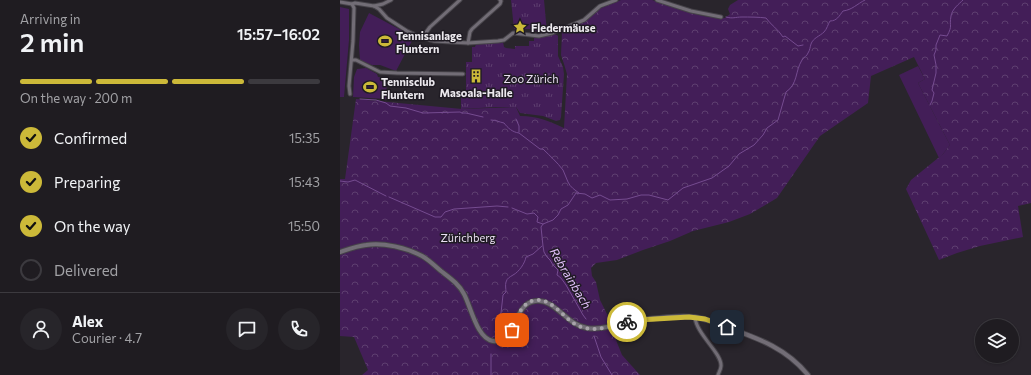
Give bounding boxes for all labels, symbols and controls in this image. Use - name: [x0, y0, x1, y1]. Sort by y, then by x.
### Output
- text: Arriving in: [20, 11, 80, 27]
- place icon: Fledermäuse: [512, 19, 528, 35]
- place label: Fledermäuse: [531, 21, 596, 34]
- text: 15:57–16:02: [237, 25, 320, 43]
- text: 2 min: [20, 26, 84, 57]
- place label: Tennisanlage Fluntern: [396, 29, 462, 55]
- sports icon: Tennisanlage Fluntern: [377, 33, 393, 49]
- building icon: Masoala-Halle: [468, 68, 484, 84]
- park label: Zoo Zürich: [503, 72, 559, 85]
- place label: Tennisclub Fluntern: [381, 75, 436, 101]
- sports icon: Tennisclub Fluntern: [362, 79, 378, 95]
- place label: Masoala-Halle: [439, 86, 513, 99]
- text: On the way · 200 m: [20, 90, 132, 106]
- icon: check: [20, 127, 42, 149]
- text: Confirmed: [54, 129, 127, 147]
- text: 15:35: [289, 130, 320, 146]
- icon: check: [20, 171, 42, 193]
- text: Preparing: [54, 173, 120, 191]
- text: 15:43: [289, 174, 320, 190]
- icon: check: [20, 215, 42, 237]
- text: On the way: [54, 217, 131, 235]
- text: 15:50: [288, 218, 320, 234]
- park label: Zürichberg: [440, 231, 496, 244]
- water label: Rebrainbach: [547, 245, 595, 311]
- text: Delivered: [54, 261, 118, 279]
- courier: [607, 302, 647, 342]
- button: person: [20, 308, 62, 350]
- button: chat: [226, 308, 268, 350]
- button: phone: [278, 308, 320, 350]
- pin: [710, 310, 744, 344]
- icon: bike: [616, 311, 638, 333]
- text: Alex: [72, 312, 103, 330]
- pin: [495, 313, 529, 347]
- icon: home: [716, 316, 738, 338]
- icon: bag: [501, 319, 523, 341]
- map controls: [975, 319, 1019, 363]
- button: layers: [975, 319, 1019, 363]
- text: Courier · 4.7: [72, 330, 142, 346]

